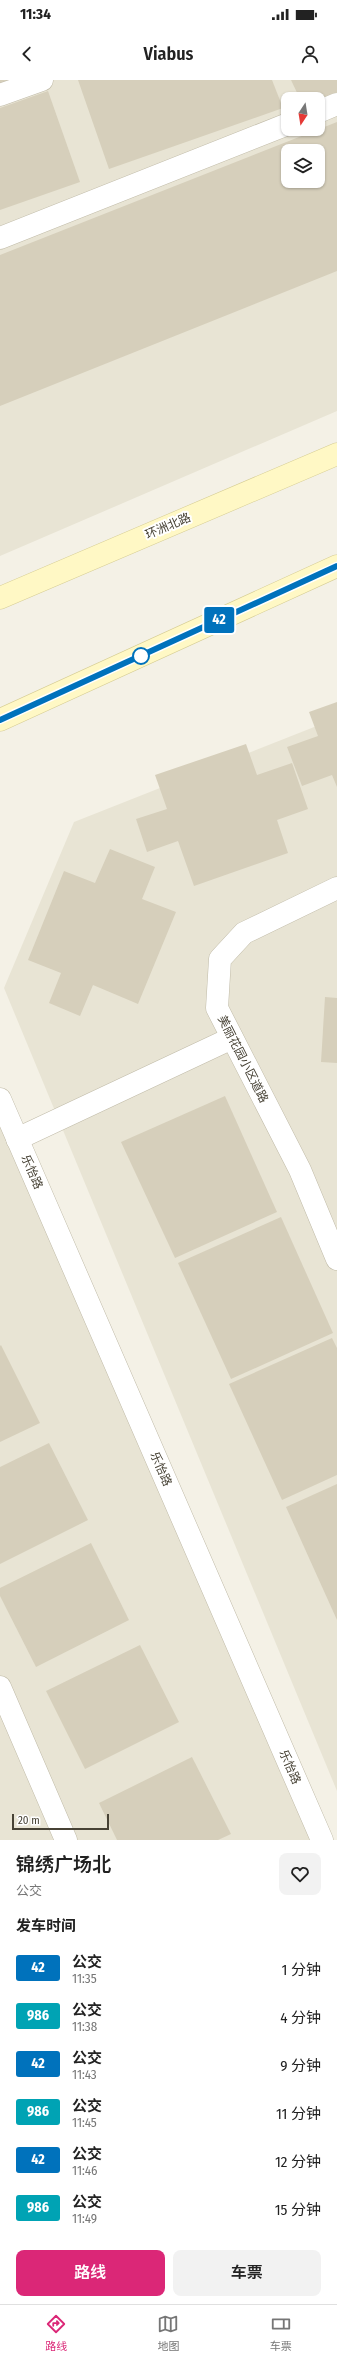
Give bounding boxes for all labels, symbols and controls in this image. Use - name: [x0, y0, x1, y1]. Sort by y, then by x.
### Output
- text: 11:34: [20, 5, 51, 23]
- icon: back: [16, 43, 38, 65]
- text: Viabus: [144, 43, 193, 65]
- icon: person: [299, 43, 321, 65]
- north arrow: [281, 92, 325, 136]
- map controls: [281, 92, 325, 188]
- button: layers: [281, 144, 325, 188]
- street label: 环洲北路: [143, 510, 193, 542]
- line badge: 42: [201, 607, 237, 633]
- text: 42: [212, 611, 226, 628]
- unlabelled marker: [132, 647, 150, 665]
- street label: 美丽花园小区道路: [215, 1013, 271, 1105]
- street label: 乐怡路: [19, 1153, 45, 1191]
- street label: 乐怡路: [148, 1450, 174, 1488]
- street label: 乐怡路: [277, 1748, 303, 1786]
- scale bar: [12, 1812, 109, 1831]
- text: 20 m: [18, 1814, 40, 1827]
- text: 锦绣广场北: [16, 1853, 111, 1876]
- button: heart: [279, 1853, 321, 1895]
- text: 公交: [16, 1883, 42, 1898]
- text: 发车时间: [16, 1917, 76, 1935]
- text: 公交: [72, 1953, 102, 1971]
- text: 42: [31, 1959, 45, 1976]
- text: 1 分钟: [282, 1961, 321, 1979]
- text: 11:35: [72, 1971, 97, 1986]
- text: 公交: [72, 2001, 102, 2019]
- text: 986: [27, 2007, 49, 2024]
- text: 4 分钟: [280, 2009, 321, 2027]
- text: 11:38: [72, 2019, 97, 2034]
- text: 公交: [72, 2049, 102, 2067]
- text: 42: [31, 2055, 45, 2072]
- text: 9 分钟: [280, 2057, 321, 2075]
- text: 11:43: [72, 2067, 97, 2082]
- text: 公交: [72, 2097, 102, 2115]
- text: 986: [27, 2103, 49, 2120]
- text: 11 分钟: [276, 2105, 321, 2123]
- text: 11:45: [72, 2115, 97, 2130]
- text: 公交: [72, 2145, 102, 2163]
- text: 42: [31, 2151, 45, 2168]
- text: 12 分钟: [275, 2153, 321, 2171]
- text: 11:46: [72, 2163, 97, 2178]
- text: 公交: [72, 2193, 102, 2211]
- text: 986: [27, 2199, 49, 2216]
- text: 15 分钟: [275, 2201, 321, 2219]
- text: 11:49: [72, 2211, 97, 2226]
- button: 路线: [16, 2250, 165, 2296]
- button: 车票: [173, 2250, 321, 2296]
- tab: 路线: [45, 2313, 67, 2353]
- tab: 地图: [157, 2313, 179, 2353]
- tab: 车票: [270, 2313, 292, 2353]

